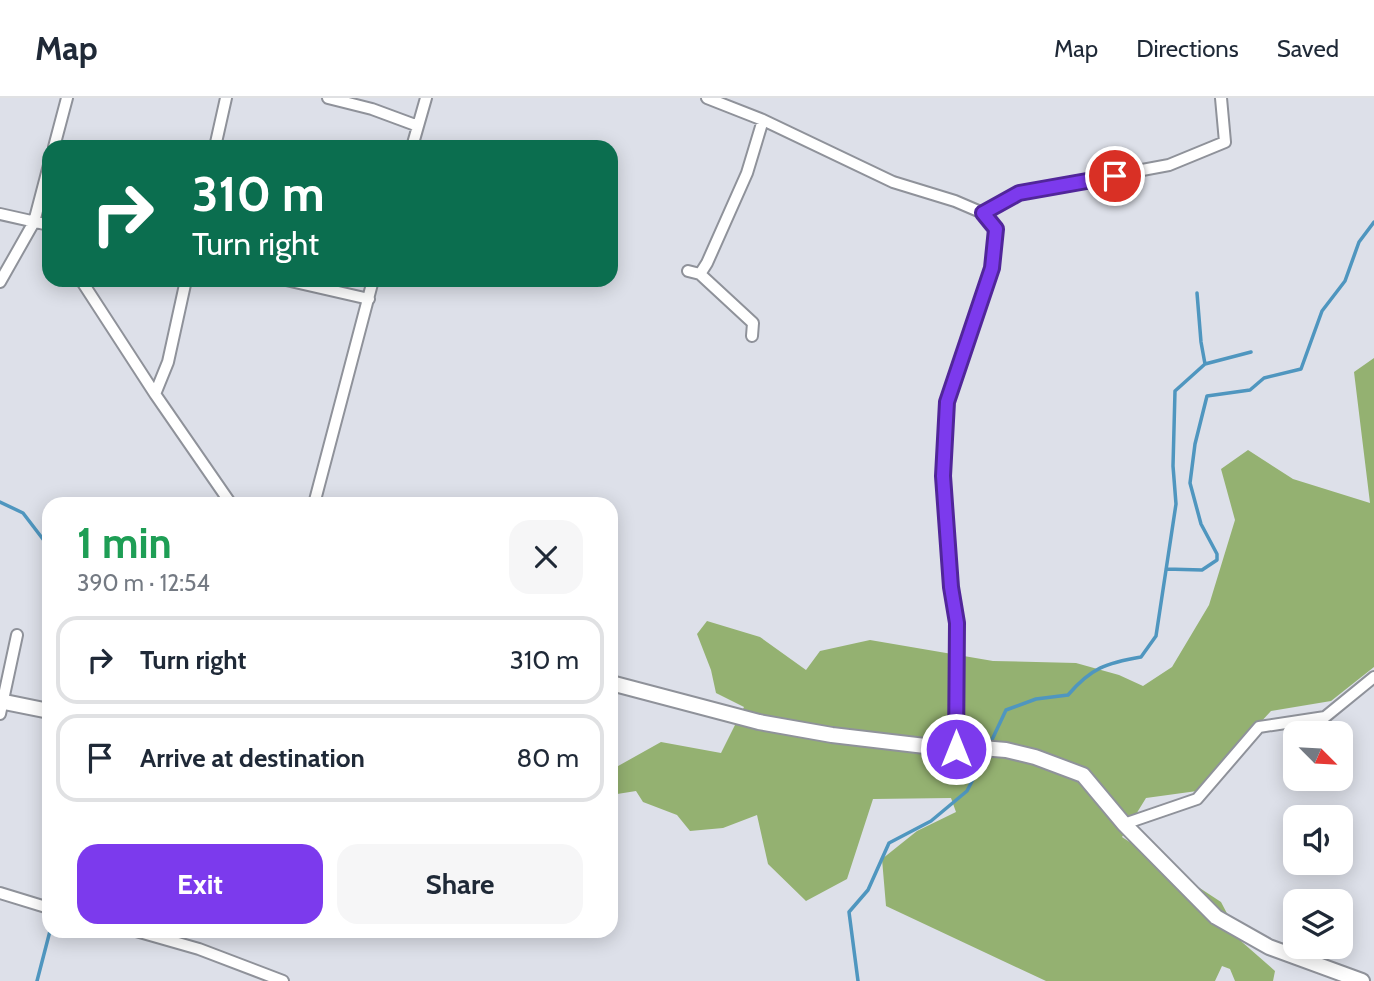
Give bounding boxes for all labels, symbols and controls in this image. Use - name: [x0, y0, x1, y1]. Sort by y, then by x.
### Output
- text: Map: [35, 28, 98, 68]
- text: Map: [1054, 34, 1098, 63]
- text: Directions: [1136, 34, 1239, 63]
- text: Saved: [1277, 34, 1339, 63]
- pin: [1085, 146, 1145, 206]
- icon: arrive: [1096, 157, 1134, 195]
- text: 310 m: [192, 164, 325, 223]
- icon: right: [77, 168, 168, 259]
- text: Turn right: [192, 224, 319, 263]
- text: 1 min: [77, 517, 172, 569]
- button: close: [509, 520, 583, 594]
- text: 390 m · 12:54: [77, 569, 210, 597]
- icon: right: [81, 641, 119, 679]
- text: Turn right: [140, 644, 246, 676]
- text: 310 m: [510, 644, 579, 676]
- position arrow: [919, 712, 993, 786]
- north arrow: [1283, 721, 1353, 791]
- map controls: [1283, 721, 1353, 959]
- icon: arrive: [81, 739, 119, 777]
- text: Arrive at destination: [140, 742, 365, 774]
- text: 80 m: [516, 742, 579, 774]
- button: sound: [1283, 805, 1353, 875]
- button: Exit: [77, 844, 323, 924]
- button: Share: [337, 844, 583, 924]
- button: layers: [1283, 889, 1353, 959]

